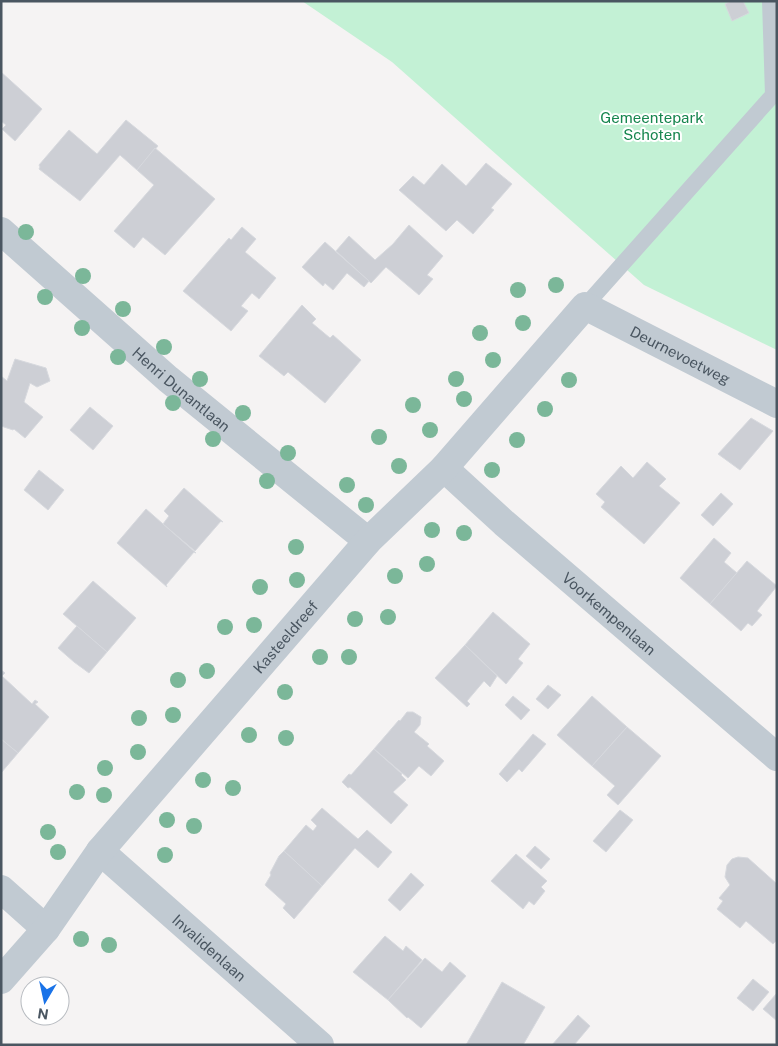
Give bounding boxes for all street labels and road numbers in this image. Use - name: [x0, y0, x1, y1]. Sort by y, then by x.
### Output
- street label: Deurnevoetweg: [628, 322, 733, 387]
- street label: Henri Dunantlaan: [129, 343, 234, 435]
- street label: Voorkempenlaan: [559, 568, 659, 658]
- street label: Kasteeldreef: [249, 597, 321, 676]
- street label: Invalidenlaan: [169, 911, 250, 984]

